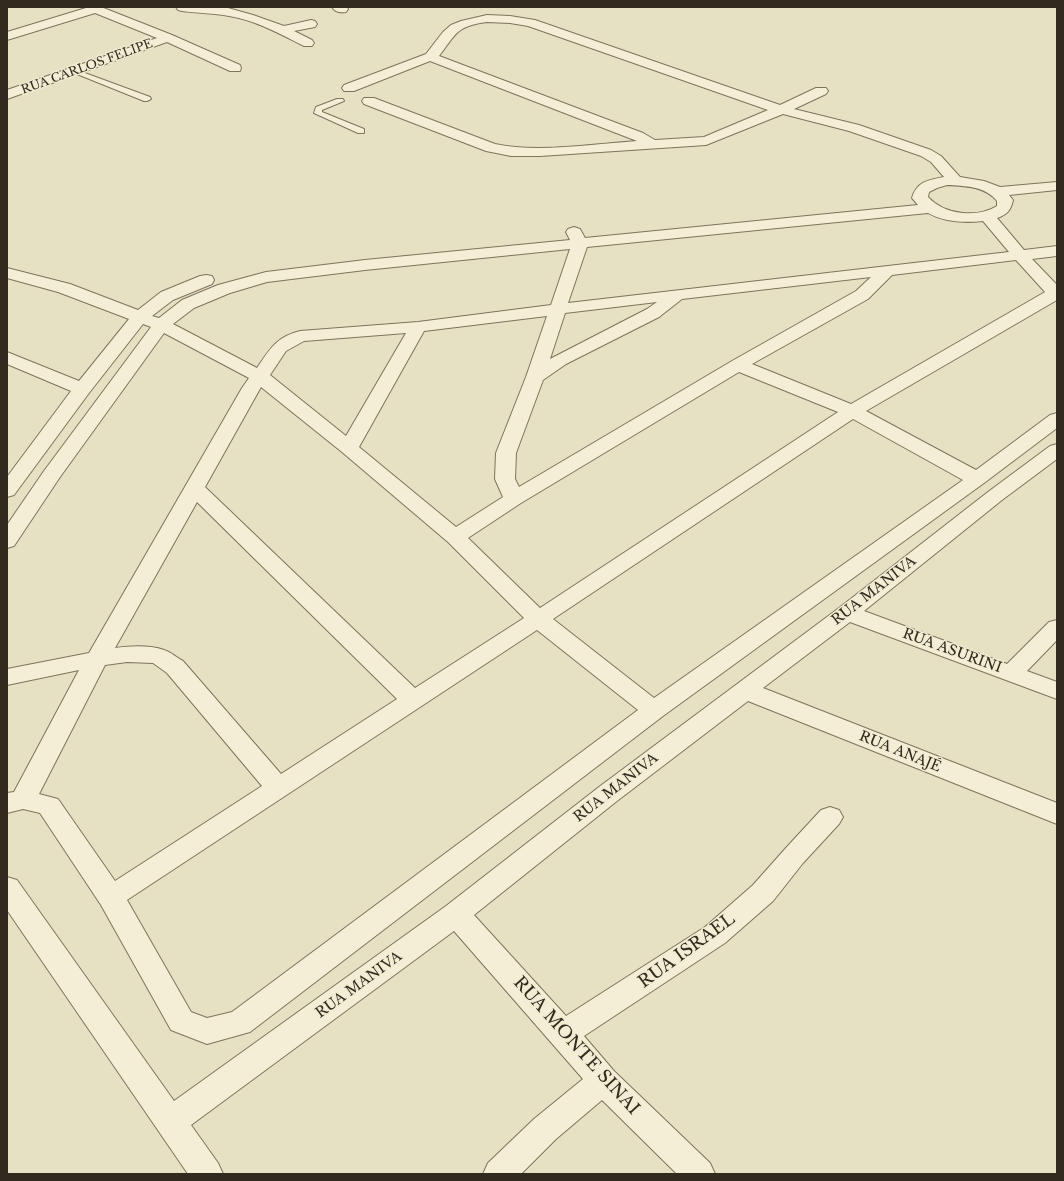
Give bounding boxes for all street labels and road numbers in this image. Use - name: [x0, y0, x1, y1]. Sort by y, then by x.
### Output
- street label: RUA CARLOS FELIPE: [19, 37, 155, 97]
- street label: RUA MANIVA: [829, 553, 919, 629]
- street label: RUA ASURINI: [900, 625, 1004, 677]
- street label: RUA ANAJÉ: [857, 728, 943, 776]
- street label: RUA MANIVA: [571, 750, 661, 826]
- street label: RUA ISRAEL: [635, 909, 739, 993]
- street label: RUA MANIVA: [313, 948, 405, 1022]
- street label: RUA MONTE SINAI: [509, 973, 643, 1119]

